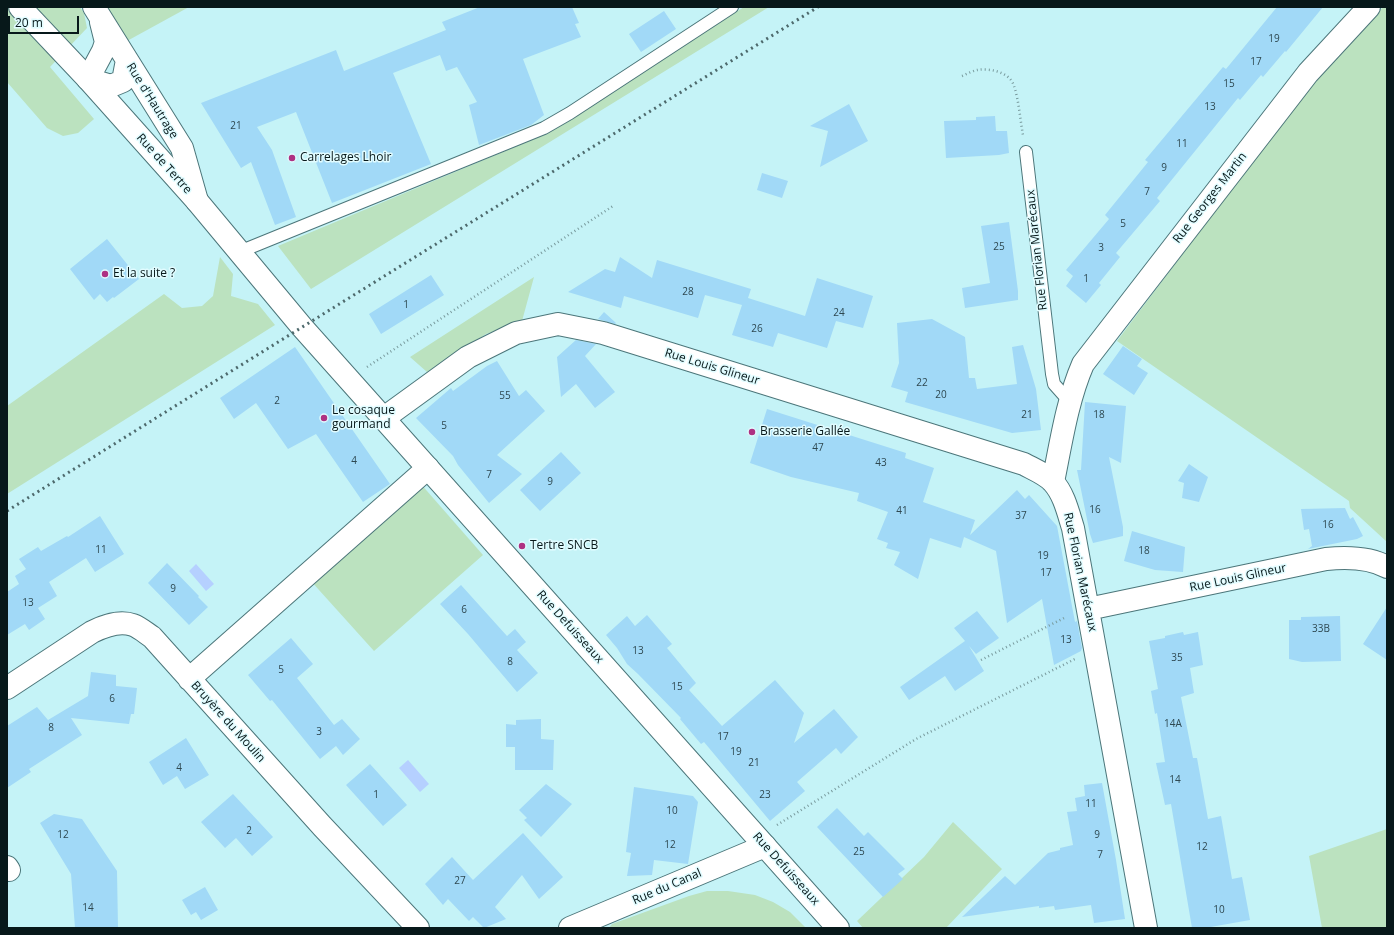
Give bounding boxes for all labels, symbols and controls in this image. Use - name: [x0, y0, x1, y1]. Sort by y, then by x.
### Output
- scale bar: [10, 8, 81, 34]
- text: 20 m: [15, 14, 43, 31]
- house number: 19: [1268, 33, 1280, 45]
- house number: 17: [1250, 56, 1262, 68]
- street label: Rue d'Hautrage: [123, 60, 181, 142]
- house number: 15: [1223, 78, 1235, 90]
- house number: 13: [1204, 101, 1216, 113]
- house number: 21: [230, 120, 242, 132]
- street label: Rue de Tertre: [133, 131, 195, 197]
- house number: 11: [1176, 138, 1188, 150]
- street label: Rue Georges Martin: [1170, 150, 1250, 246]
- place label: Carrelages Lhoir: [300, 151, 391, 165]
- marker: Carrelages Lhoir: [287, 153, 297, 163]
- house number: 9: [1161, 162, 1167, 174]
- house number: 7: [1144, 186, 1150, 198]
- street label: Rue Florian Marécaux: [1023, 189, 1051, 311]
- house number: 5: [1120, 218, 1126, 230]
- house number: 25: [993, 241, 1005, 253]
- house number: 3: [1098, 242, 1104, 254]
- place label: Et la suite ?: [113, 267, 175, 281]
- marker: Et la suite ?: [100, 269, 110, 279]
- house number: 1: [1083, 273, 1089, 285]
- house number: 28: [682, 286, 694, 298]
- house number: 1: [403, 299, 409, 311]
- house number: 24: [833, 307, 845, 319]
- house number: 26: [751, 323, 763, 335]
- street label: Rue Louis Glineur: [663, 346, 761, 388]
- house number: 22: [916, 377, 928, 389]
- house number: 20: [935, 389, 947, 401]
- house number: 55: [499, 390, 511, 402]
- house number: 2: [274, 395, 280, 407]
- place label: Le cosaque gourmand: [332, 404, 395, 432]
- house number: 21: [1021, 409, 1033, 421]
- house number: 18: [1093, 409, 1105, 421]
- marker: Le cosaque gourmand: [319, 413, 329, 423]
- house number: 5: [441, 420, 447, 432]
- place label: Brasserie Gallée: [760, 425, 850, 439]
- marker: Brasserie Gallée: [747, 427, 757, 437]
- house number: 47: [812, 442, 824, 454]
- house number: 4: [351, 455, 357, 467]
- house number: 43: [875, 457, 887, 469]
- house number: 7: [486, 469, 492, 481]
- house number: 9: [547, 476, 553, 488]
- house number: 16: [1089, 504, 1101, 516]
- house number: 41: [896, 505, 908, 517]
- house number: 37: [1015, 510, 1027, 522]
- street label: Rue Florian Marécaux: [1060, 511, 1100, 633]
- house number: 16: [1322, 519, 1334, 531]
- place label: Tertre SNCB: [530, 539, 598, 553]
- marker: Tertre SNCB: [517, 541, 527, 551]
- house number: 11: [95, 544, 107, 556]
- house number: 18: [1138, 545, 1150, 557]
- house number: 19: [1037, 550, 1049, 562]
- street label: Rue Louis Glineur: [1188, 561, 1288, 595]
- house number: 17: [1040, 567, 1052, 579]
- house number: 9: [170, 583, 176, 595]
- street label: Rue Defuisseaux: [534, 588, 606, 666]
- house number: 13: [22, 597, 34, 609]
- house number: 6: [461, 604, 467, 616]
- house number: 33B: [1312, 623, 1330, 635]
- house number: 13: [1060, 634, 1072, 646]
- house number: 13: [632, 645, 644, 657]
- house number: 35: [1171, 652, 1183, 664]
- house number: 8: [507, 656, 513, 668]
- house number: 5: [278, 664, 284, 676]
- street label: Bruyère du Moulin: [188, 678, 268, 766]
- house number: 15: [671, 681, 683, 693]
- house number: 6: [109, 693, 115, 705]
- house number: 14A: [1164, 718, 1182, 730]
- house number: 8: [48, 722, 54, 734]
- house number: 3: [316, 726, 322, 738]
- house number: 17: [717, 731, 729, 743]
- house number: 19: [730, 746, 742, 758]
- house number: 21: [748, 757, 760, 769]
- house number: 4: [176, 762, 182, 774]
- house number: 14: [1169, 774, 1181, 786]
- house number: 1: [373, 789, 379, 801]
- house number: 23: [759, 789, 771, 801]
- house number: 11: [1085, 798, 1097, 810]
- house number: 10: [666, 805, 678, 817]
- house number: 2: [246, 825, 252, 837]
- house number: 12: [57, 829, 69, 841]
- house number: 9: [1094, 829, 1100, 841]
- street label: Rue Defuisseaux: [750, 830, 822, 908]
- house number: 12: [664, 839, 676, 851]
- house number: 12: [1196, 841, 1208, 853]
- house number: 25: [853, 846, 865, 858]
- house number: 7: [1097, 849, 1103, 861]
- street label: Rue du Canal: [630, 866, 704, 908]
- house number: 27: [454, 875, 466, 887]
- house number: 14: [82, 902, 94, 914]
- house number: 10: [1213, 904, 1225, 916]

